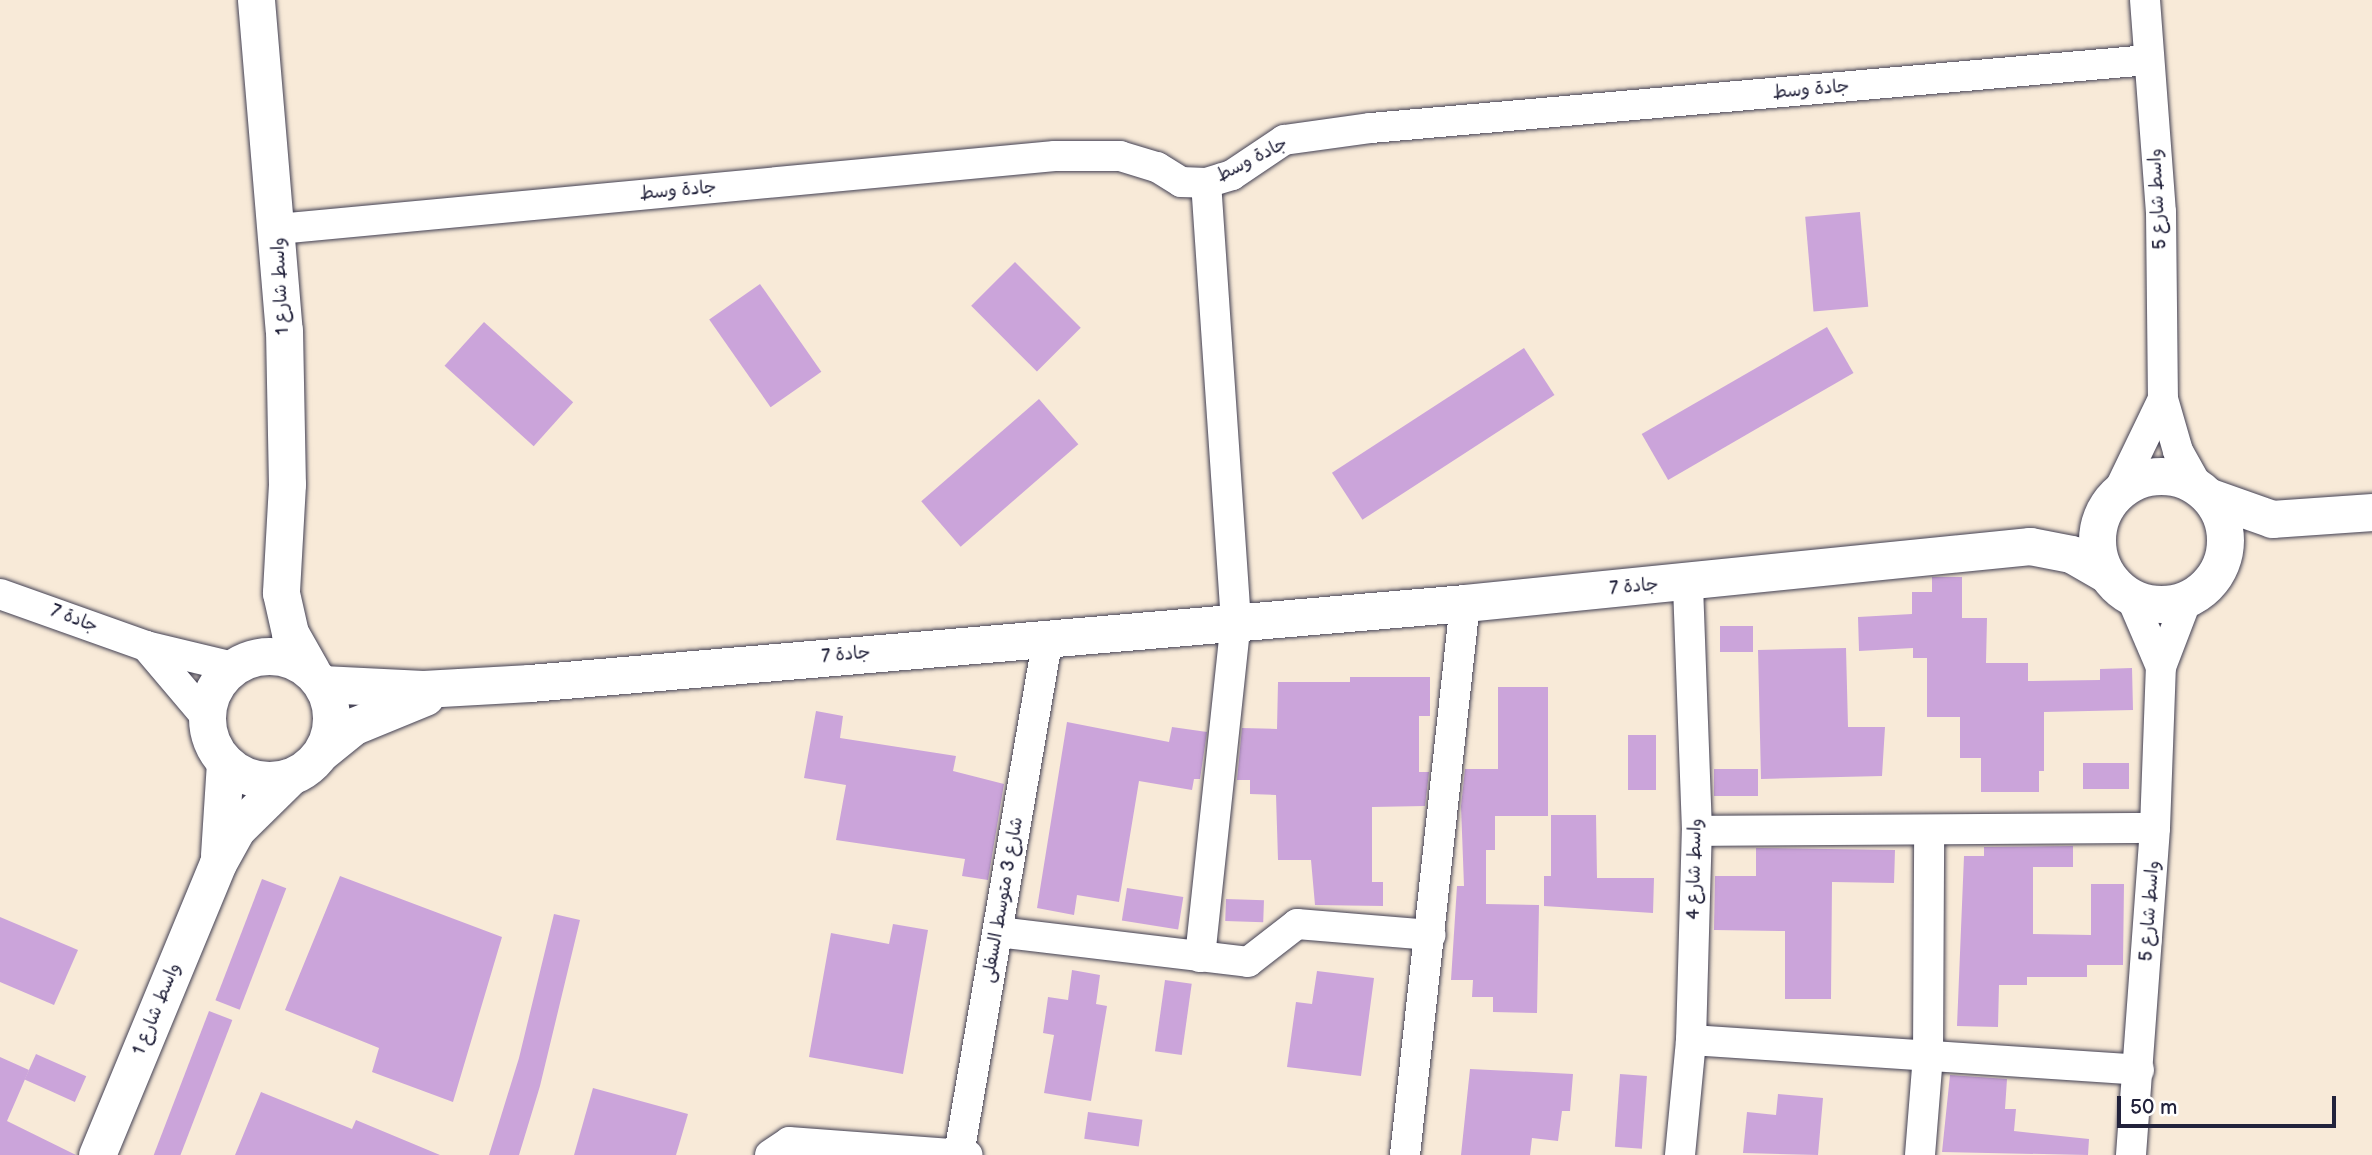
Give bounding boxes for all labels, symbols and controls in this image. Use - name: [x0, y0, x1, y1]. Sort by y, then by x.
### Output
- street label: جادة وسط: [1772, 76, 1850, 104]
- street label: جادة وسط: [1213, 133, 1291, 187]
- street label: واسط شارع 5: [2145, 148, 2171, 250]
- street label: جادة وسط: [639, 177, 717, 205]
- street label: واسط شارع 1: [268, 237, 294, 335]
- street label: جادة 7: [1609, 574, 1659, 600]
- street label: جادة 7: [47, 600, 101, 638]
- street label: جادة 7: [821, 642, 871, 668]
- street label: شارع 3 متوسط السفلى: [978, 815, 1028, 985]
- street label: واسط شارع 4: [1683, 818, 1707, 920]
- street label: واسط شارع 5: [2136, 860, 2164, 962]
- street label: واسط شارع 1: [129, 960, 185, 1058]
- scale bar: [2120, 1082, 2339, 1126]
- text: 50 m: [2130, 1095, 2177, 1120]

